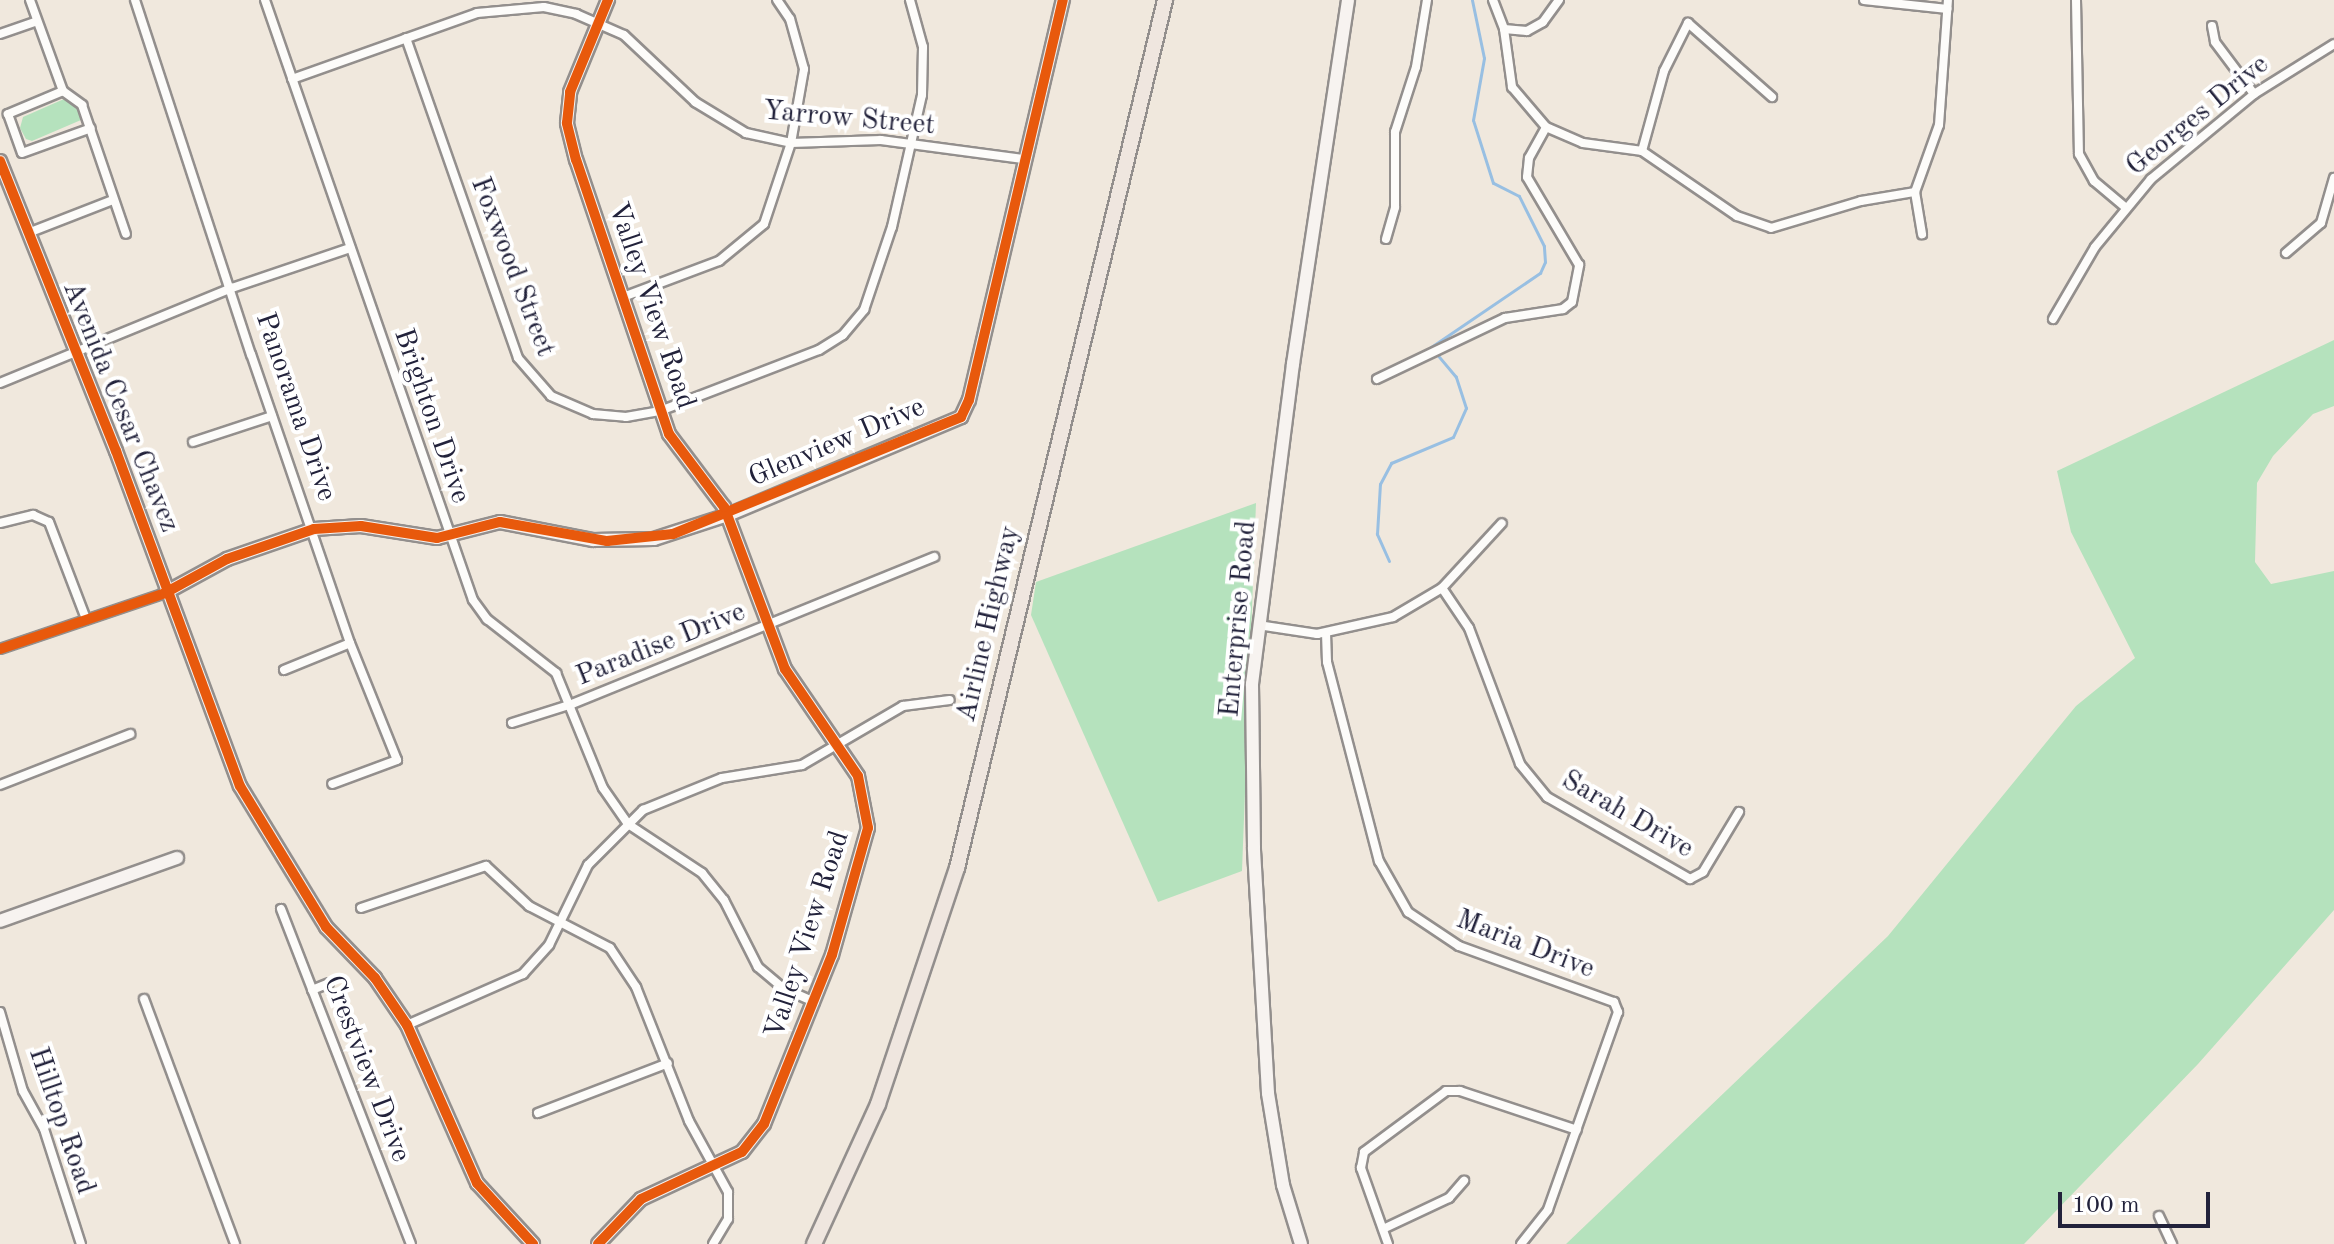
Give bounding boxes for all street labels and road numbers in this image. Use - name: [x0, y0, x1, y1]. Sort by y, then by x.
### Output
- street label: Georges Drive: [2120, 48, 2276, 184]
- street label: Yarrow Street: [762, 95, 936, 143]
- street label: Foxwood Street: [462, 173, 562, 361]
- street label: Valley View Road: [600, 198, 702, 414]
- street label: Avenida Cesar Chavez: [54, 277, 186, 537]
- street label: Panorama Drive: [247, 308, 343, 506]
- street label: Brighton Drive: [385, 324, 477, 508]
- street label: Glenview Drive: [744, 391, 930, 495]
- street label: Enterprise Road: [1214, 519, 1264, 719]
- street label: Airline Highway: [950, 523, 1028, 725]
- street label: Paradise Drive: [572, 596, 750, 694]
- street label: Sarah Drive: [1555, 764, 1699, 866]
- street label: Valley View Road: [759, 827, 857, 1043]
- street label: Maria Drive: [1451, 903, 1599, 987]
- street label: Crestview Drive: [315, 971, 417, 1167]
- street label: Hilltop Road: [20, 1043, 102, 1199]

